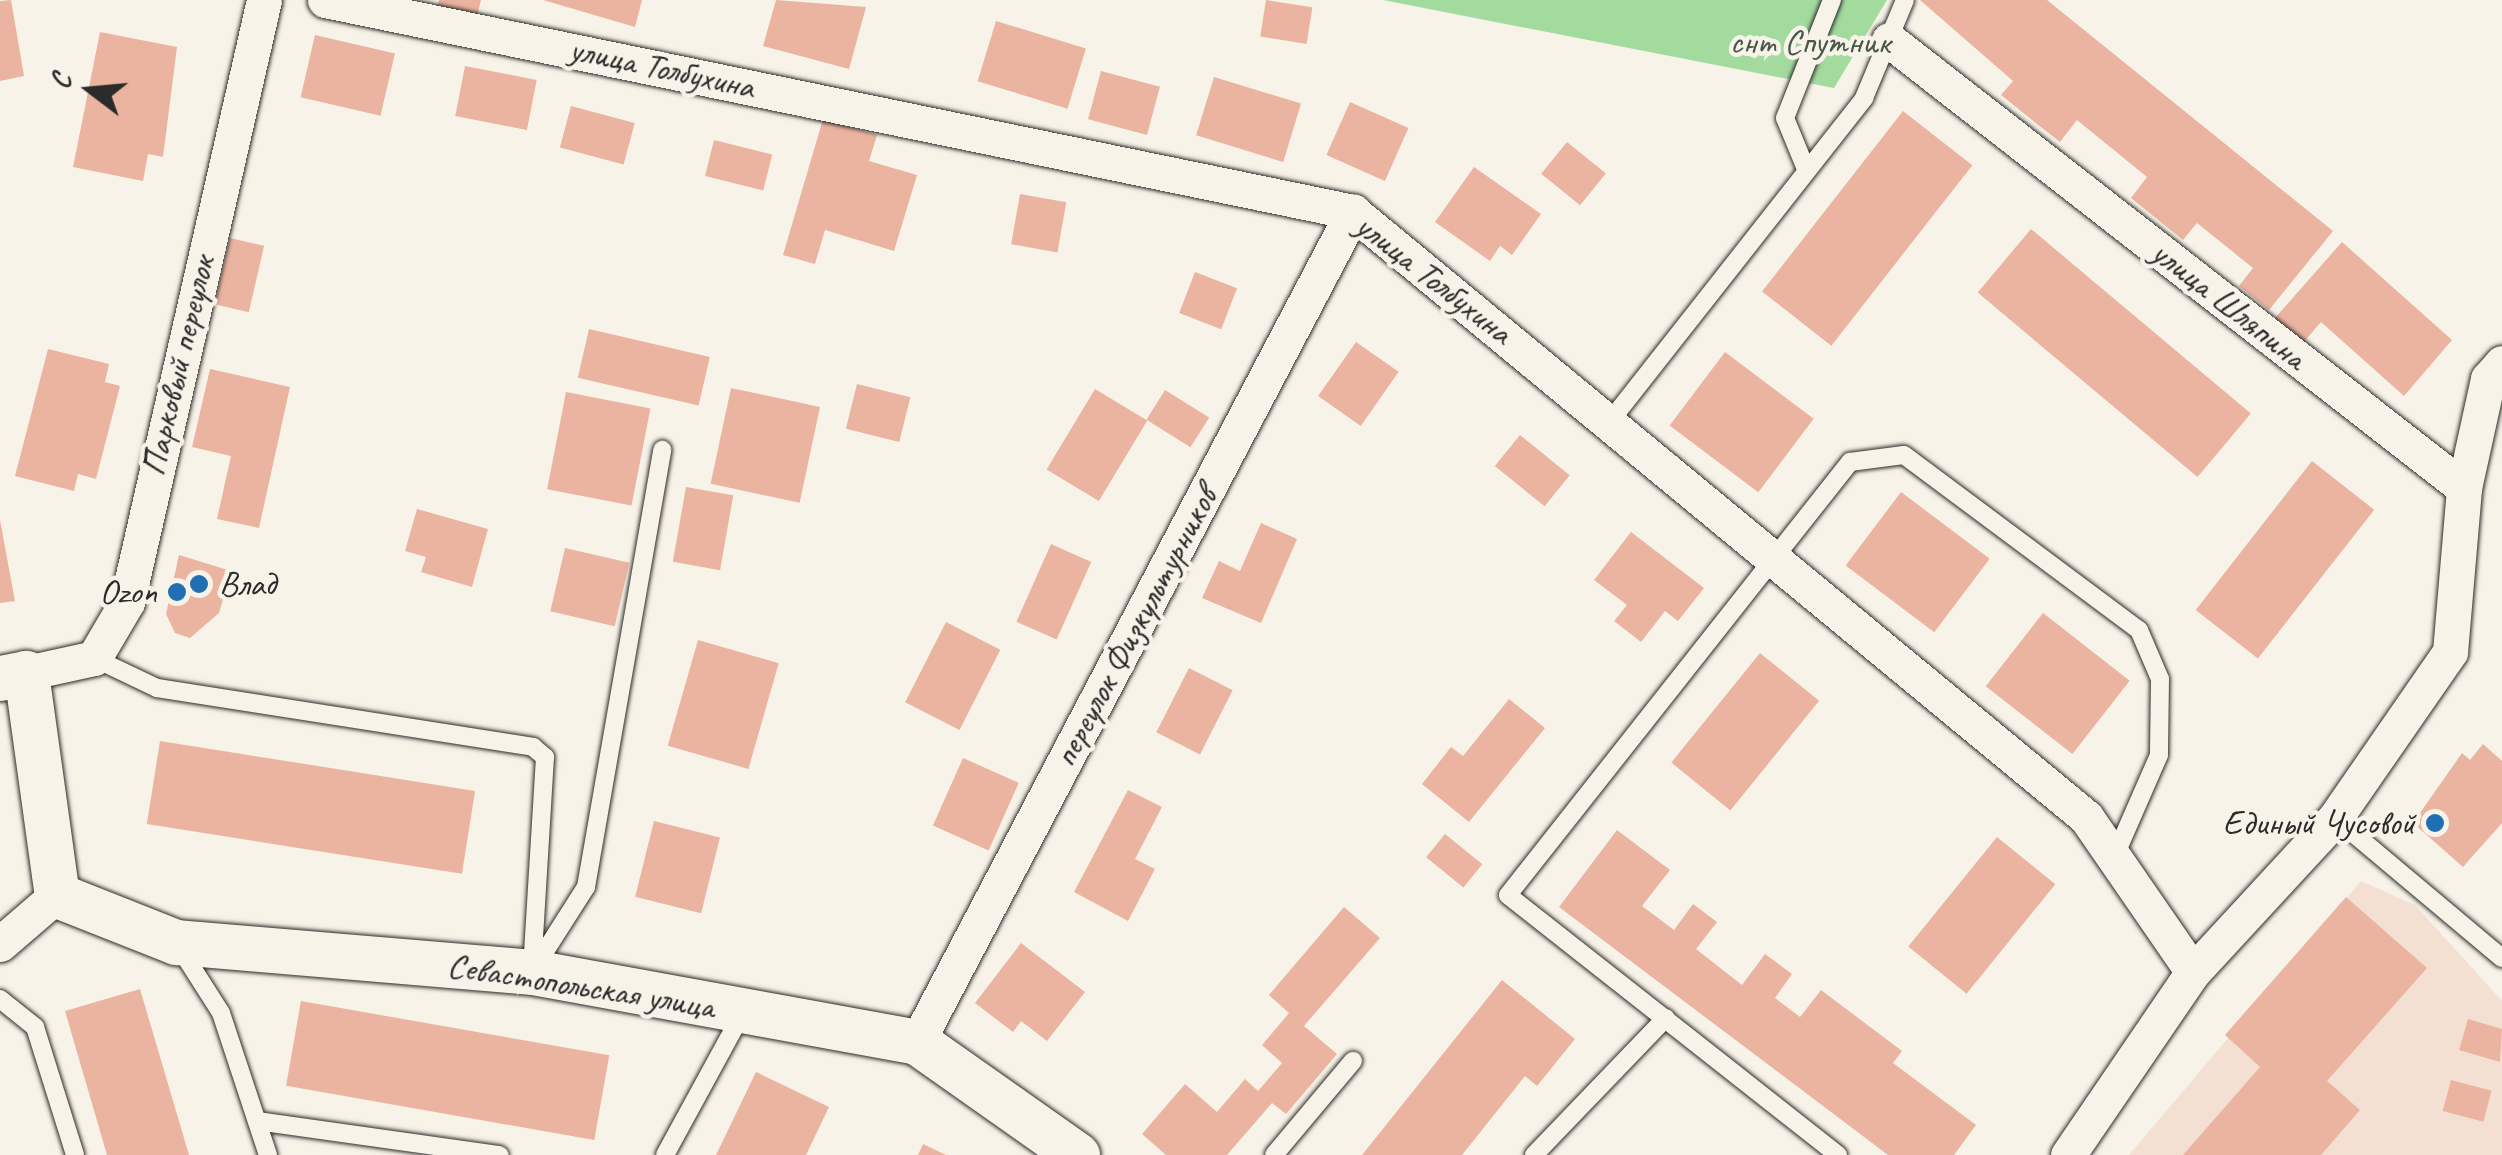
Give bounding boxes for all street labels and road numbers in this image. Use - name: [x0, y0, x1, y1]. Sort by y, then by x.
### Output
- street label: улица Толбухина: [566, 28, 758, 108]
- street label: улица Толбухина: [1347, 205, 1521, 353]
- street label: улица Шляпина: [2142, 230, 2316, 380]
- street label: Парковый переулок: [132, 252, 224, 480]
- street label: переулок Физкультурников: [1044, 482, 1226, 772]
- street label: Севастопольская улица: [445, 944, 717, 1028]

